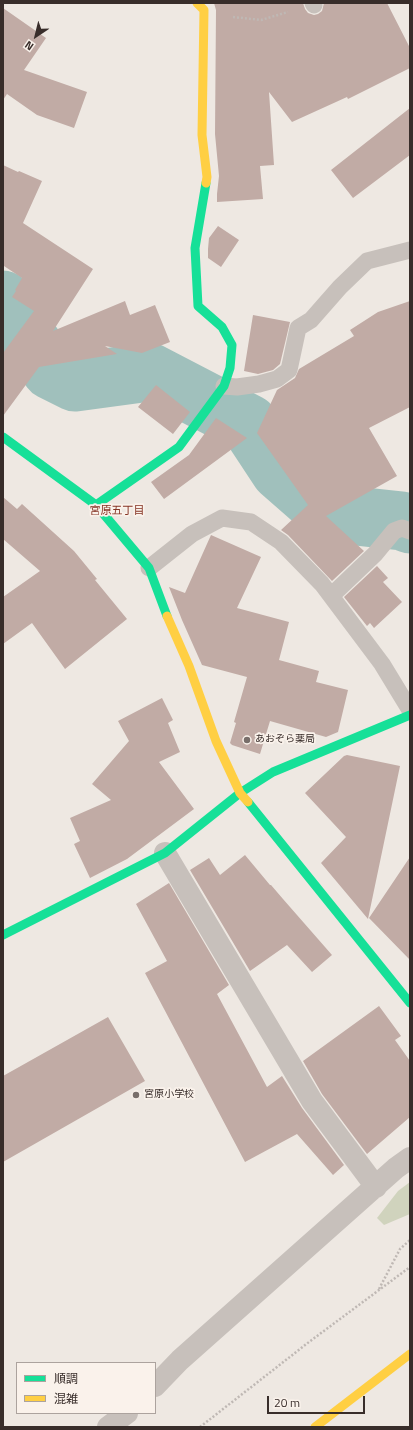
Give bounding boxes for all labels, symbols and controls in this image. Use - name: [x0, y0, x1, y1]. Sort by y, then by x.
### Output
- north arrow: [16, 16, 56, 56]
- text: N: [21, 37, 37, 55]
- district label: 宮原五丁目: [90, 504, 144, 518]
- place label: あおぞら薬局: [255, 734, 315, 746]
- marker: あおぞら薬局: [242, 735, 252, 745]
- place label: 宮原小学校: [144, 1089, 194, 1101]
- marker: 宮原小学校: [131, 1090, 141, 1100]
- legend: [16, 1362, 156, 1414]
- text: 順調: [54, 1369, 78, 1388]
- scale bar: [269, 1388, 367, 1414]
- text: 混雑: [54, 1389, 78, 1408]
- text: 20 m: [274, 1393, 300, 1412]

